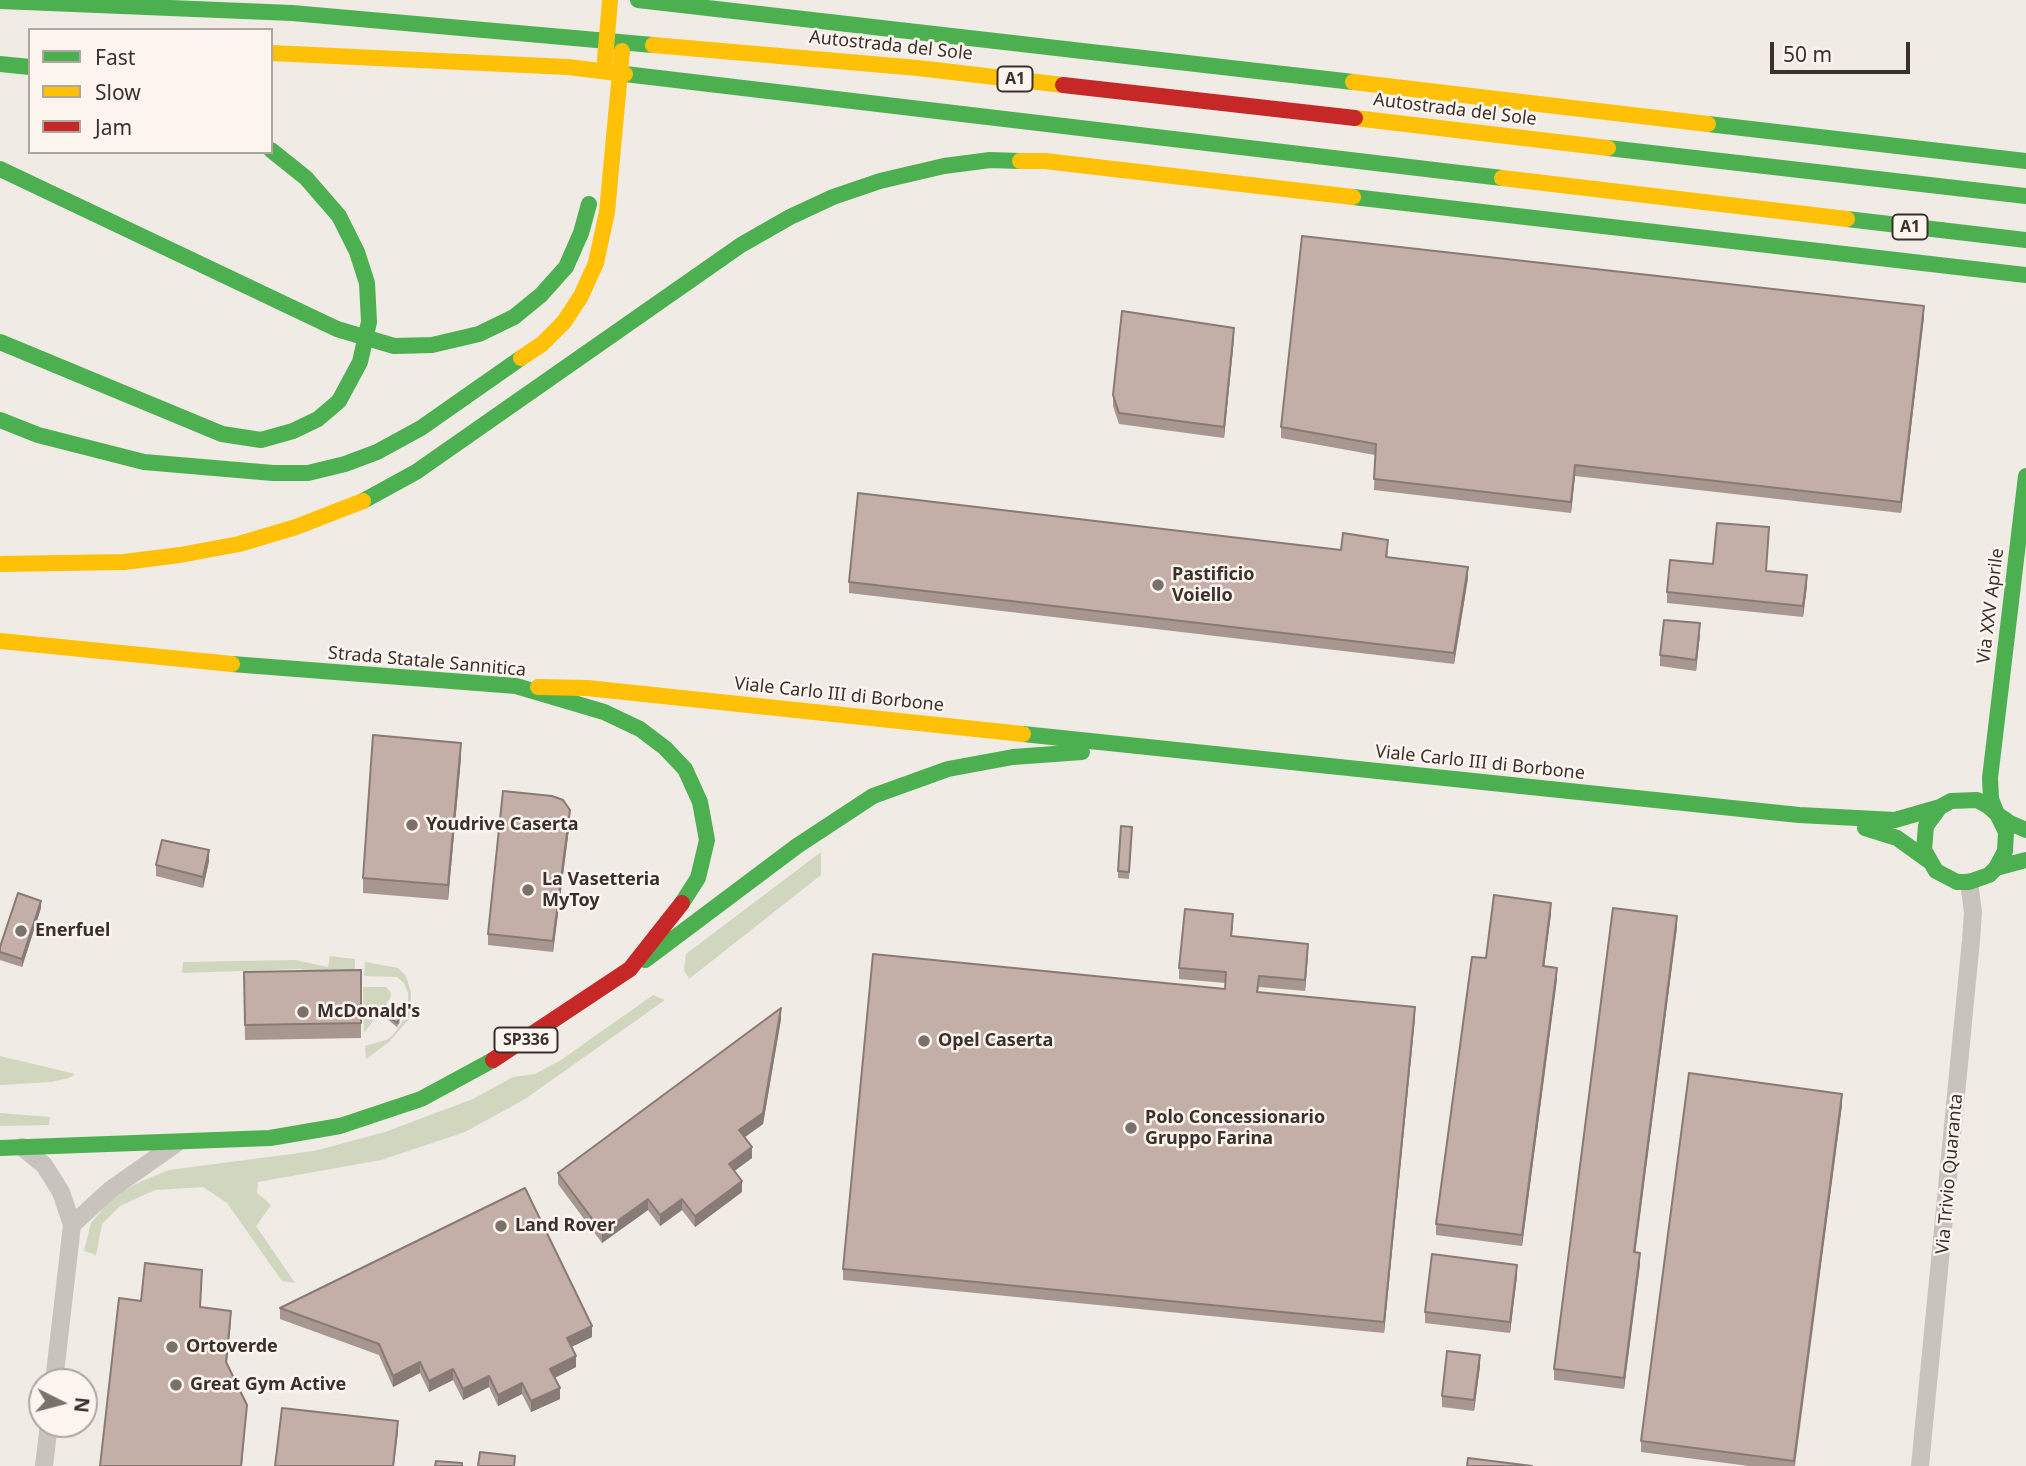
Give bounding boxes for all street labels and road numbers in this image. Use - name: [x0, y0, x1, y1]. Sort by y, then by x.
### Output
- street label: Autostrada del Sole: [808, 27, 974, 65]
- road number: A1: [998, 66, 1032, 92]
- street label: Autostrada del Sole: [1372, 89, 1538, 131]
- road number: A1: [1892, 215, 1927, 240]
- street label: Via XXV Aprile: [1973, 547, 2009, 665]
- street label: Strada Statale Sannitica: [327, 643, 527, 681]
- street label: Viale Carlo III di Borbone: [733, 673, 945, 717]
- street label: Viale Carlo III di Borbone: [1374, 741, 1586, 785]
- road number: SP336: [494, 1028, 558, 1052]
- street label: Via Trivio Quaranta: [1932, 1093, 1968, 1255]

